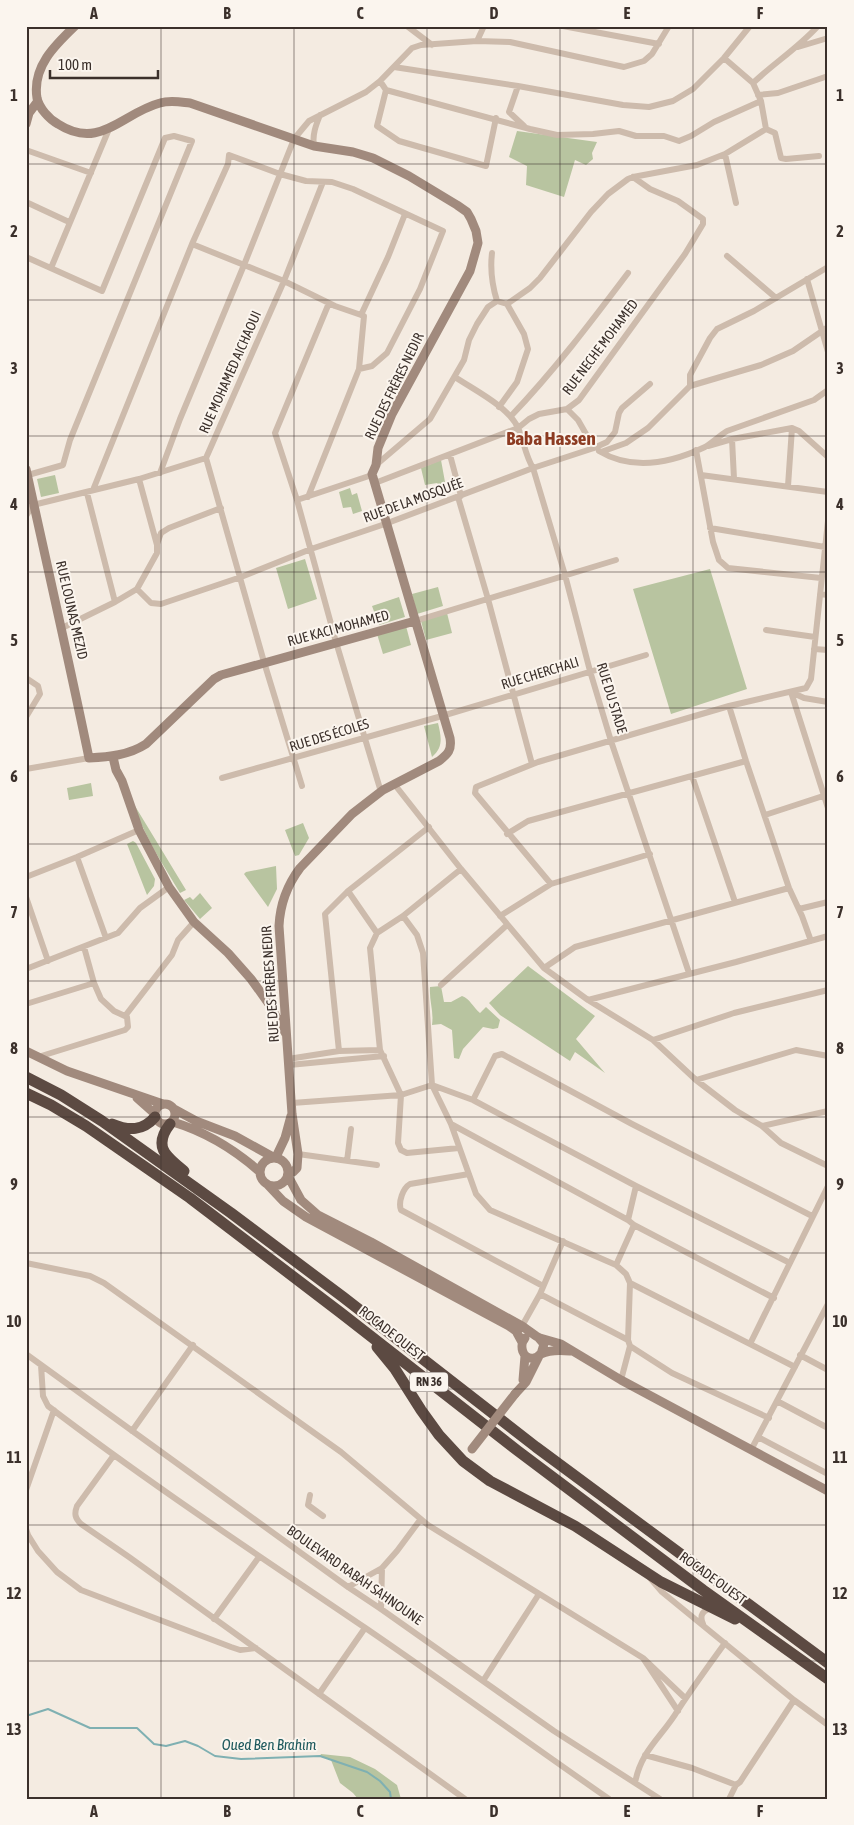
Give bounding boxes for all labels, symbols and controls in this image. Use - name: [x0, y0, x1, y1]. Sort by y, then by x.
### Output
- text: A: [89, 4, 98, 22]
- text: B: [223, 4, 231, 22]
- text: C: [356, 4, 364, 22]
- text: D: [490, 4, 499, 22]
- text: E: [624, 4, 631, 22]
- text: F: [757, 4, 764, 22]
- scale bar: [50, 48, 158, 80]
- text: 100 m: [58, 56, 92, 73]
- text: 1: [10, 86, 18, 104]
- text: 1: [836, 86, 844, 104]
- text: 2: [10, 222, 18, 240]
- text: 2: [836, 222, 844, 240]
- street label: RUE NECHE MOHAMED: [559, 296, 641, 398]
- street label: RUE MOHAMED AICHAOUI: [196, 308, 264, 436]
- street label: RUE DES FRÈRES NEDIR: [361, 330, 427, 442]
- text: 3: [10, 359, 18, 377]
- text: 3: [836, 359, 844, 377]
- district label: Baba Hassen: [506, 427, 596, 449]
- street label: RUE DE LA MOSQUÉE: [361, 475, 465, 525]
- text: 4: [9, 495, 18, 513]
- text: 4: [835, 495, 844, 513]
- street label: RUE LOUNAS MEZID: [53, 559, 91, 661]
- street label: RUE KACI MOHAMED: [286, 607, 391, 649]
- text: 5: [10, 631, 18, 649]
- text: 5: [836, 631, 844, 649]
- street label: RUE CHERCHALI: [499, 654, 581, 692]
- street label: RUE DU STADE: [594, 661, 630, 735]
- street label: RUE DES ÉCOLES: [287, 715, 371, 755]
- text: 6: [10, 767, 18, 785]
- text: 6: [836, 767, 844, 785]
- text: 7: [10, 903, 18, 921]
- text: 7: [836, 903, 844, 921]
- street label: RUE DES FRÈRES NEDIR: [258, 925, 282, 1043]
- text: 8: [10, 1039, 18, 1057]
- text: 8: [836, 1039, 844, 1057]
- text: 9: [10, 1175, 18, 1193]
- text: 9: [836, 1175, 844, 1193]
- street label: ROCADE OUEST: [356, 1303, 428, 1363]
- text: 10: [6, 1312, 22, 1330]
- text: 10: [832, 1312, 848, 1330]
- road number: RN 36: [410, 1372, 448, 1391]
- text: 11: [6, 1448, 22, 1466]
- text: 11: [832, 1448, 848, 1466]
- street label: BOULEVARD RABAH SAHNOUNE: [284, 1522, 426, 1628]
- street label: ROCADE OUEST: [677, 1549, 749, 1607]
- text: 12: [6, 1584, 22, 1602]
- text: 12: [832, 1584, 848, 1602]
- text: 13: [6, 1720, 22, 1738]
- text: 13: [832, 1720, 848, 1738]
- water label: Oued Ben Brahim: [222, 1736, 316, 1753]
- text: A: [89, 1802, 98, 1820]
- text: B: [223, 1802, 231, 1820]
- text: C: [356, 1802, 364, 1820]
- text: D: [490, 1802, 499, 1820]
- text: E: [624, 1802, 631, 1820]
- text: F: [757, 1802, 764, 1820]

